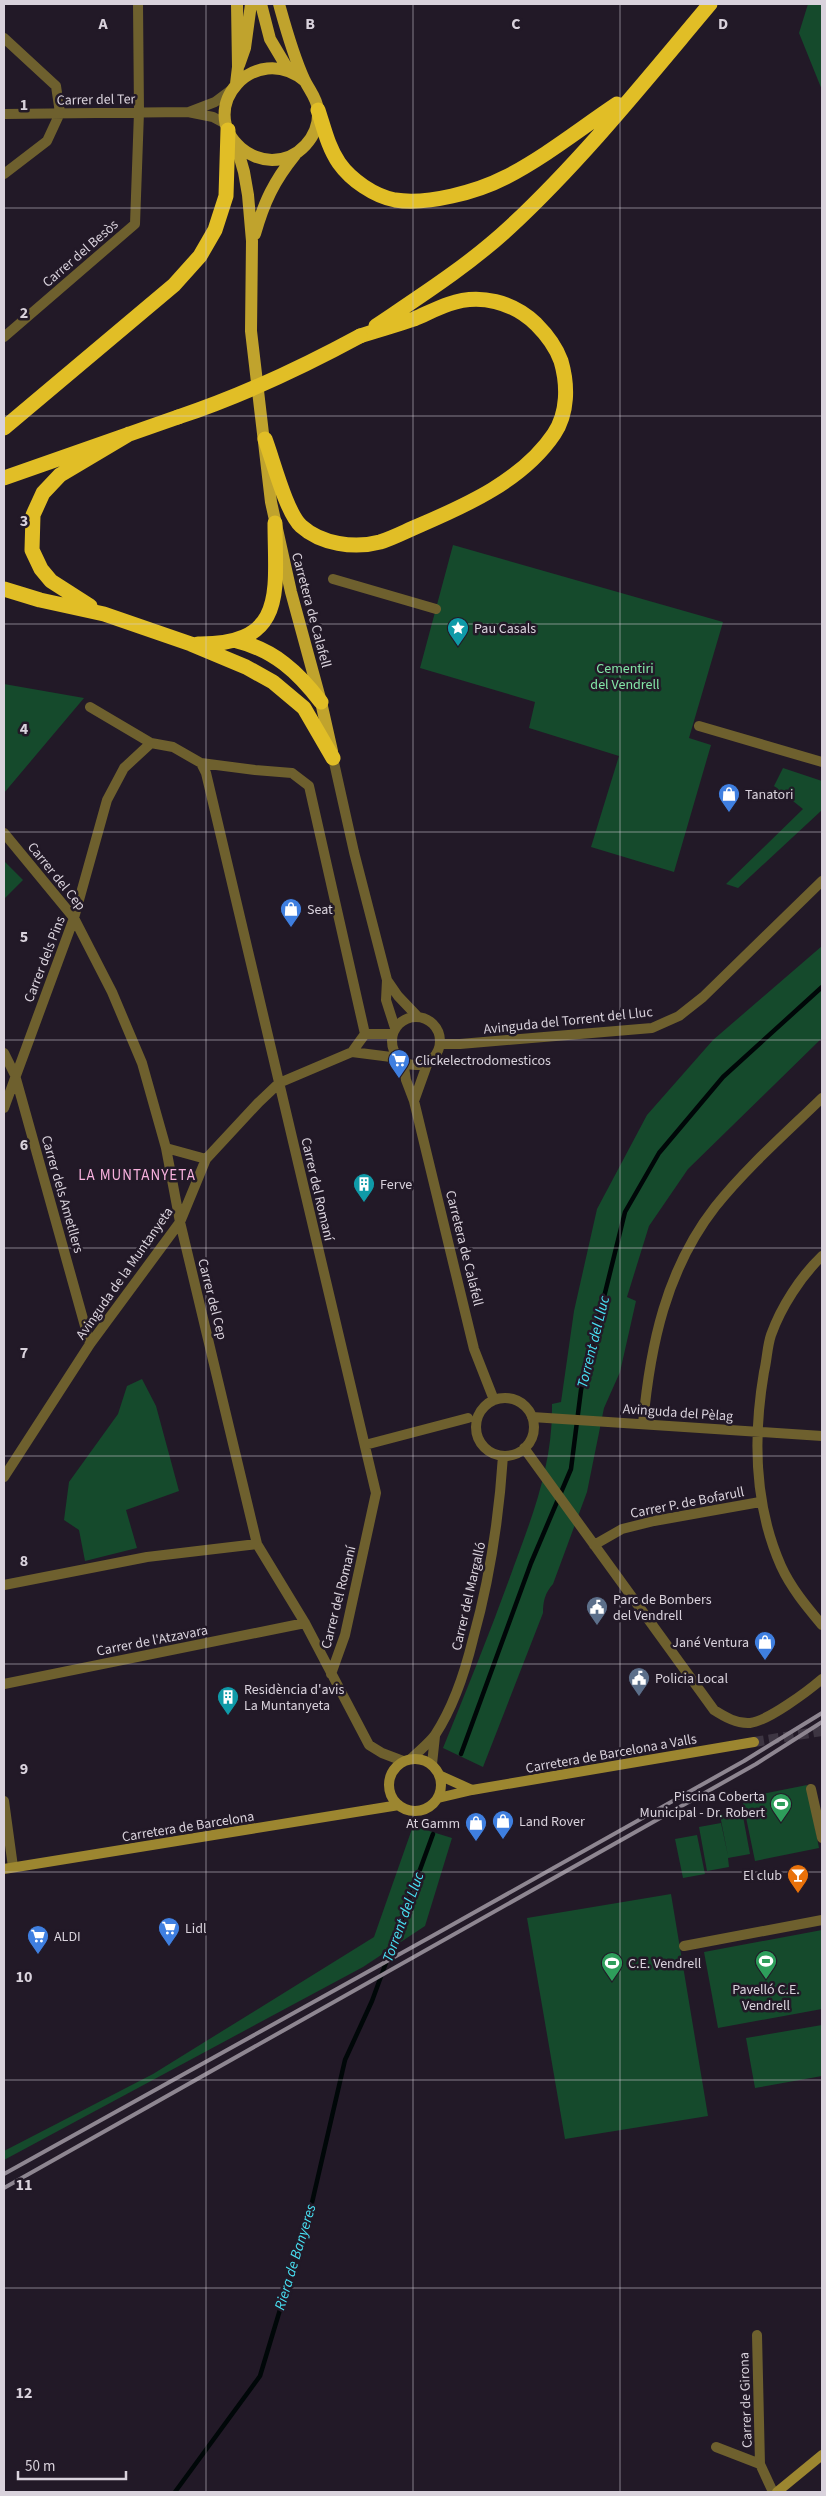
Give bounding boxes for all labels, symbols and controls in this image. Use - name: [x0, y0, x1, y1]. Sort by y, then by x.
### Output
- text: A: [97, 13, 108, 35]
- text: B: [305, 13, 315, 35]
- text: C: [511, 13, 521, 35]
- text: D: [718, 13, 728, 35]
- street label: Carrer del Ter: [56, 89, 136, 111]
- text: 1: [20, 94, 28, 116]
- street label: Carrer del Besòs: [38, 215, 123, 292]
- text: 2: [20, 302, 28, 324]
- text: 3: [20, 510, 28, 532]
- street label: Carretera de Calafell: [286, 550, 336, 670]
- place icon: Pau Casals: [446, 616, 470, 647]
- place label: Pau Casals: [474, 619, 536, 639]
- park label: Cementiri del Vendrell: [590, 659, 660, 695]
- text: 4: [20, 718, 29, 740]
- shop icon: Tanatori: [717, 782, 741, 813]
- place label: Tanatori: [745, 785, 794, 805]
- street label: Carrer del Cep: [22, 838, 90, 915]
- shop icon: Seat: [279, 897, 303, 928]
- place label: Seat: [307, 900, 333, 920]
- street label: Carrer dels Pins: [19, 913, 71, 1005]
- text: 5: [20, 926, 28, 948]
- street label: Avinguda del Torrent del Lluc: [483, 1002, 654, 1040]
- supermarket icon: Clickelectrodomesticos: [387, 1048, 411, 1079]
- place label: Clickelectrodomesticos: [415, 1051, 551, 1071]
- street label: Carrer dels Ametllers: [36, 1133, 88, 1256]
- text: 6: [20, 1134, 28, 1156]
- street label: Carrer del Romaní: [295, 1136, 339, 1243]
- district label: LA MUNTANYETA: [78, 1165, 196, 1186]
- building icon: Ferve: [352, 1172, 376, 1203]
- place label: Ferve: [380, 1175, 412, 1195]
- street label: Carretera de Calafell: [440, 1188, 488, 1309]
- street label: Avinguda de la Muntanyeta: [71, 1203, 178, 1344]
- street label: Carrer del Cep: [192, 1257, 232, 1342]
- water label: Torrent del Lluc: [572, 1293, 615, 1390]
- text: 7: [20, 1342, 28, 1364]
- street label: Avinguda del Pèlag: [622, 1399, 734, 1427]
- street label: Carrer P. de Bofarull: [629, 1482, 746, 1524]
- street label: Carrer del Margalló: [447, 1540, 491, 1652]
- street label: Carrer del Romaní: [317, 1543, 362, 1651]
- text: 8: [20, 1550, 28, 1572]
- place label: Parc de Bombers del Vendrell: [613, 1590, 712, 1626]
- public building icon: Parc de Bombers del Vendrell: [585, 1595, 609, 1626]
- street label: Carrer de l'Atzavara: [95, 1620, 209, 1662]
- shop icon: Jané Ventura: [753, 1630, 777, 1661]
- place label: Jané Ventura: [672, 1633, 749, 1653]
- public building icon: Policia Local: [627, 1666, 651, 1697]
- place label: Policia Local: [655, 1669, 728, 1689]
- place label: Residència d'avis La Muntanyeta: [244, 1680, 344, 1716]
- building icon: Residència d'avis La Muntanyeta: [216, 1685, 240, 1716]
- street label: Carretera de Barcelona a Valls: [524, 1729, 698, 1779]
- text: 9: [20, 1758, 28, 1780]
- place label: Piscina Coberta Municipal - Dr. Robert: [639, 1787, 765, 1823]
- sports icon: Piscina Coberta Municipal - Dr. Robert: [769, 1792, 793, 1823]
- street label: Carretera de Barcelona: [121, 1807, 256, 1847]
- shop icon: Land Rover: [491, 1809, 515, 1840]
- shop icon: At Gamm: [464, 1811, 488, 1842]
- place label: Land Rover: [519, 1812, 585, 1832]
- place label: At Gamm: [406, 1814, 460, 1834]
- bar icon: El club: [786, 1863, 810, 1894]
- place label: El club: [743, 1866, 782, 1886]
- water label: Torrent del Lluc: [377, 1869, 430, 1965]
- supermarket icon: Lidl: [157, 1916, 181, 1947]
- place label: Lidl: [185, 1919, 207, 1939]
- supermarket icon: ALDI: [26, 1924, 50, 1955]
- place label: ALDI: [54, 1927, 81, 1947]
- sports icon: Pavelló C.E. Vendrell: [754, 1949, 778, 1980]
- sports icon: C.E. Vendrell: [600, 1951, 624, 1982]
- place label: C.E. Vendrell: [628, 1954, 702, 1974]
- text: 10: [16, 1966, 32, 1988]
- place label: Pavelló C.E. Vendrell: [732, 1980, 800, 2016]
- text: 11: [16, 2174, 32, 2196]
- water label: Riera de Banyeres: [269, 2202, 322, 2313]
- street label: Carrer de Girona: [734, 2352, 758, 2448]
- text: 12: [16, 2382, 32, 2404]
- scale bar: [18, 2448, 125, 2480]
- text: 50 m: [25, 2456, 55, 2477]

